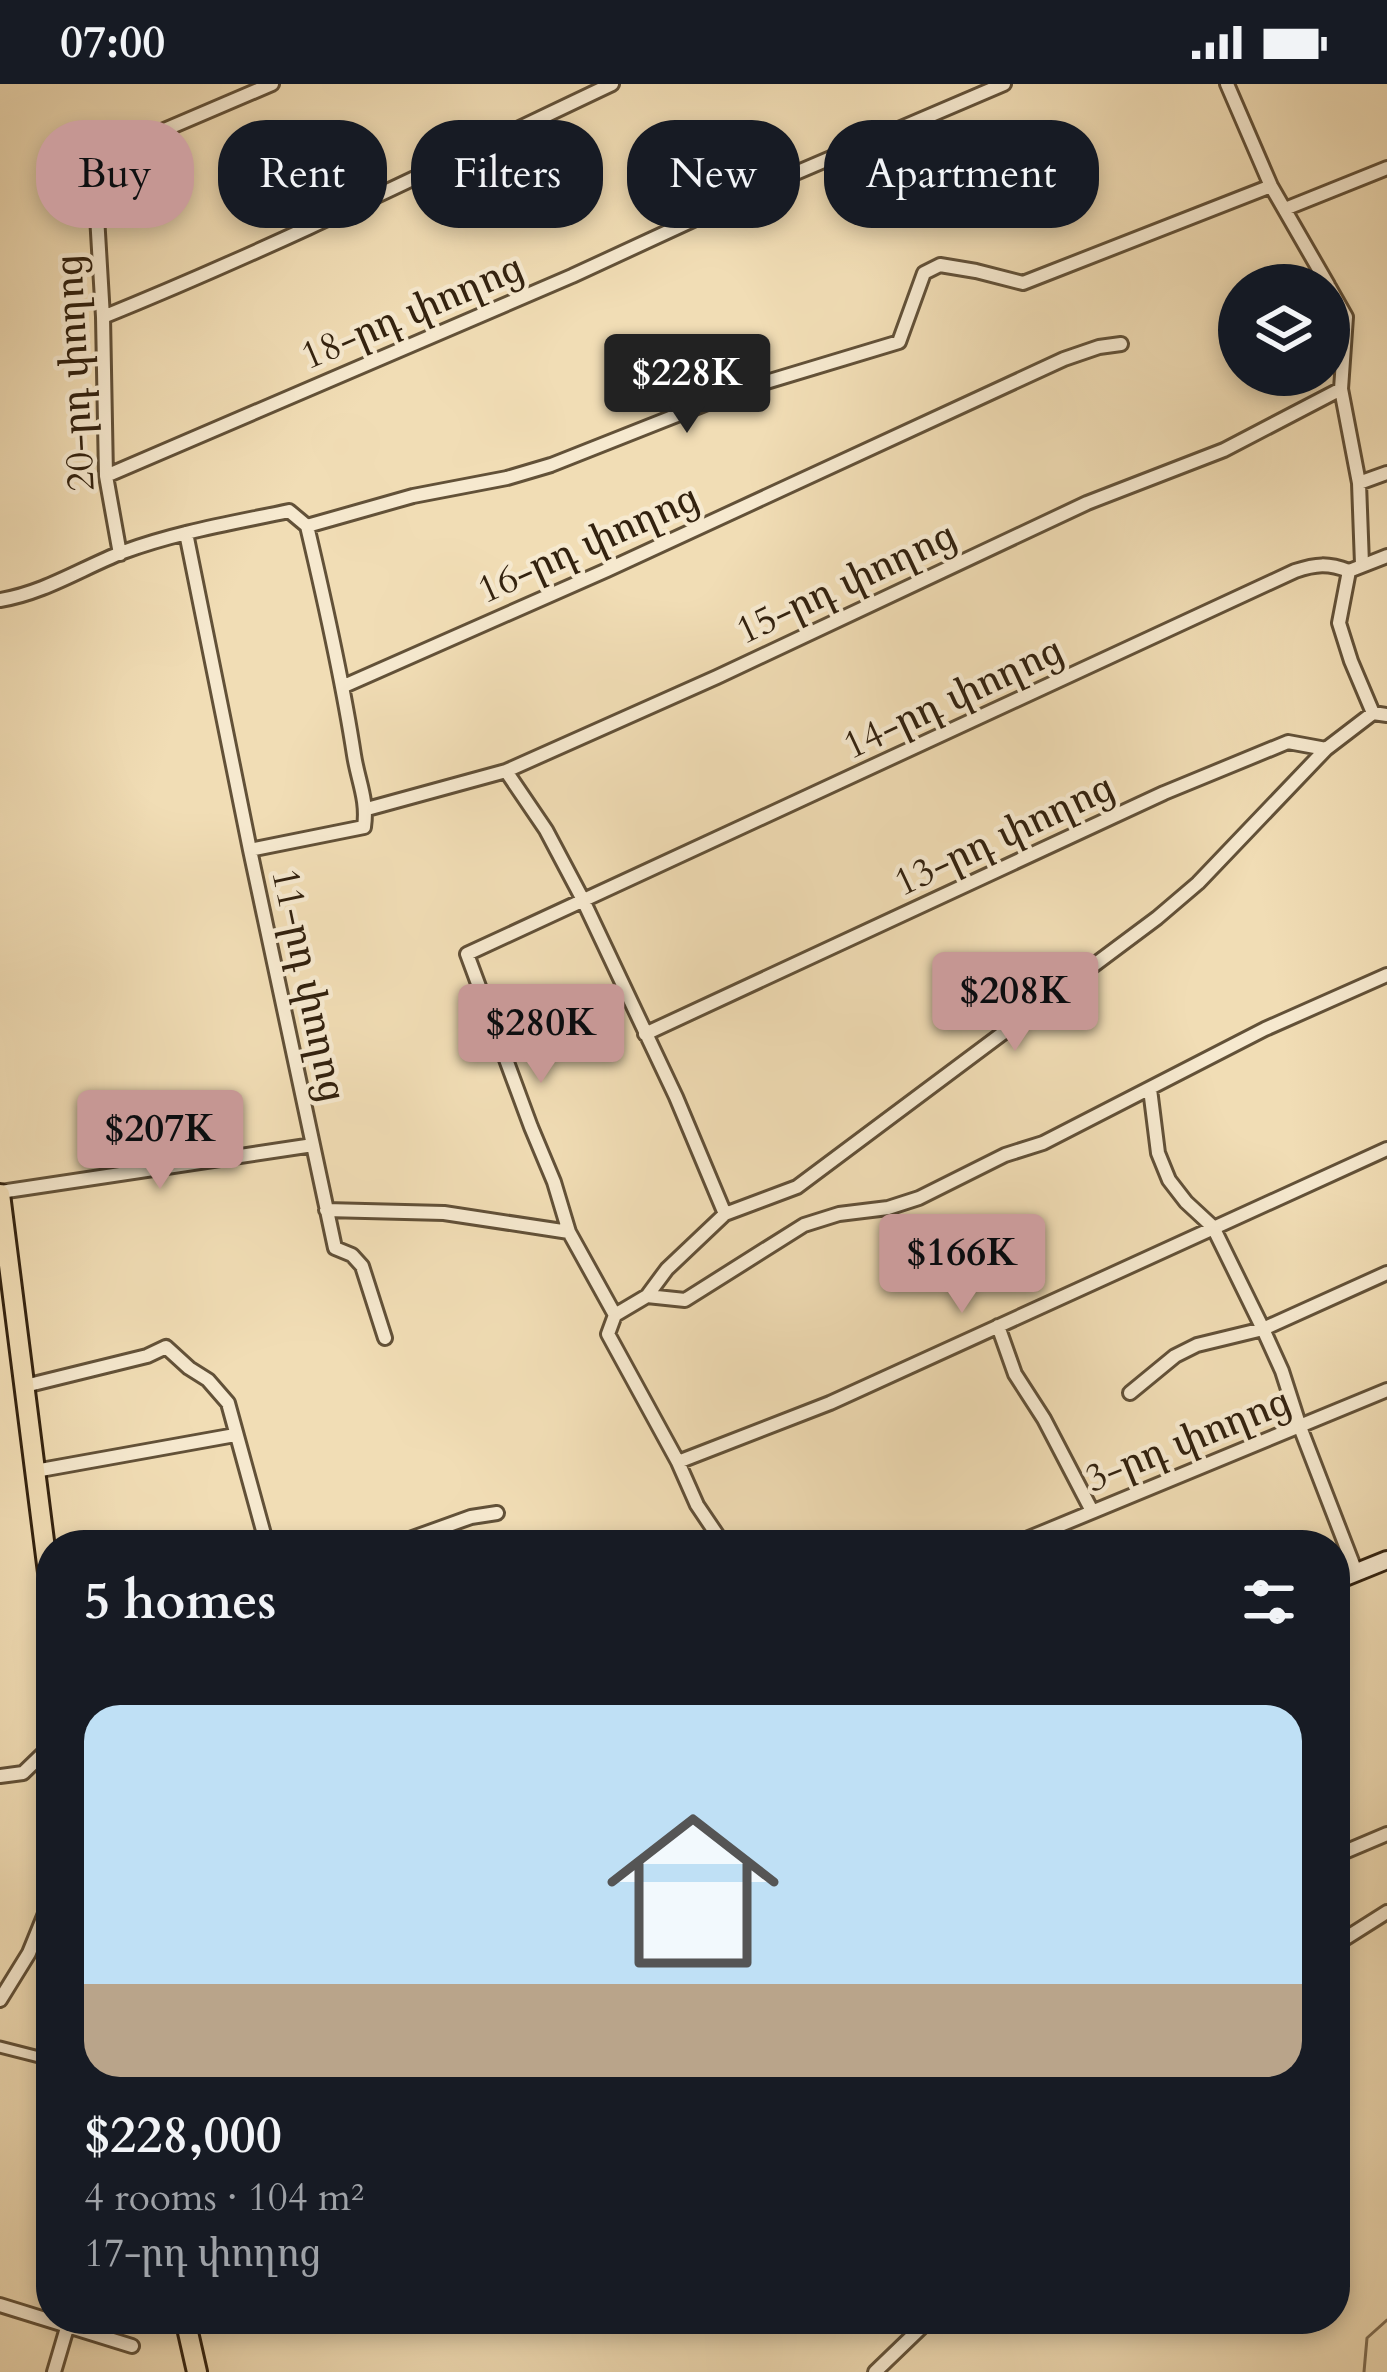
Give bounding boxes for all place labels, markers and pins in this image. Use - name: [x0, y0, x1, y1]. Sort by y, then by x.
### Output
- pin: $228K: [603, 334, 771, 436]
- pin: $208K: [931, 952, 1099, 1054]
- pin: $280K: [457, 984, 625, 1086]
- pin: $207K: [76, 1090, 244, 1192]
- pin: $166K: [878, 1214, 1046, 1316]

